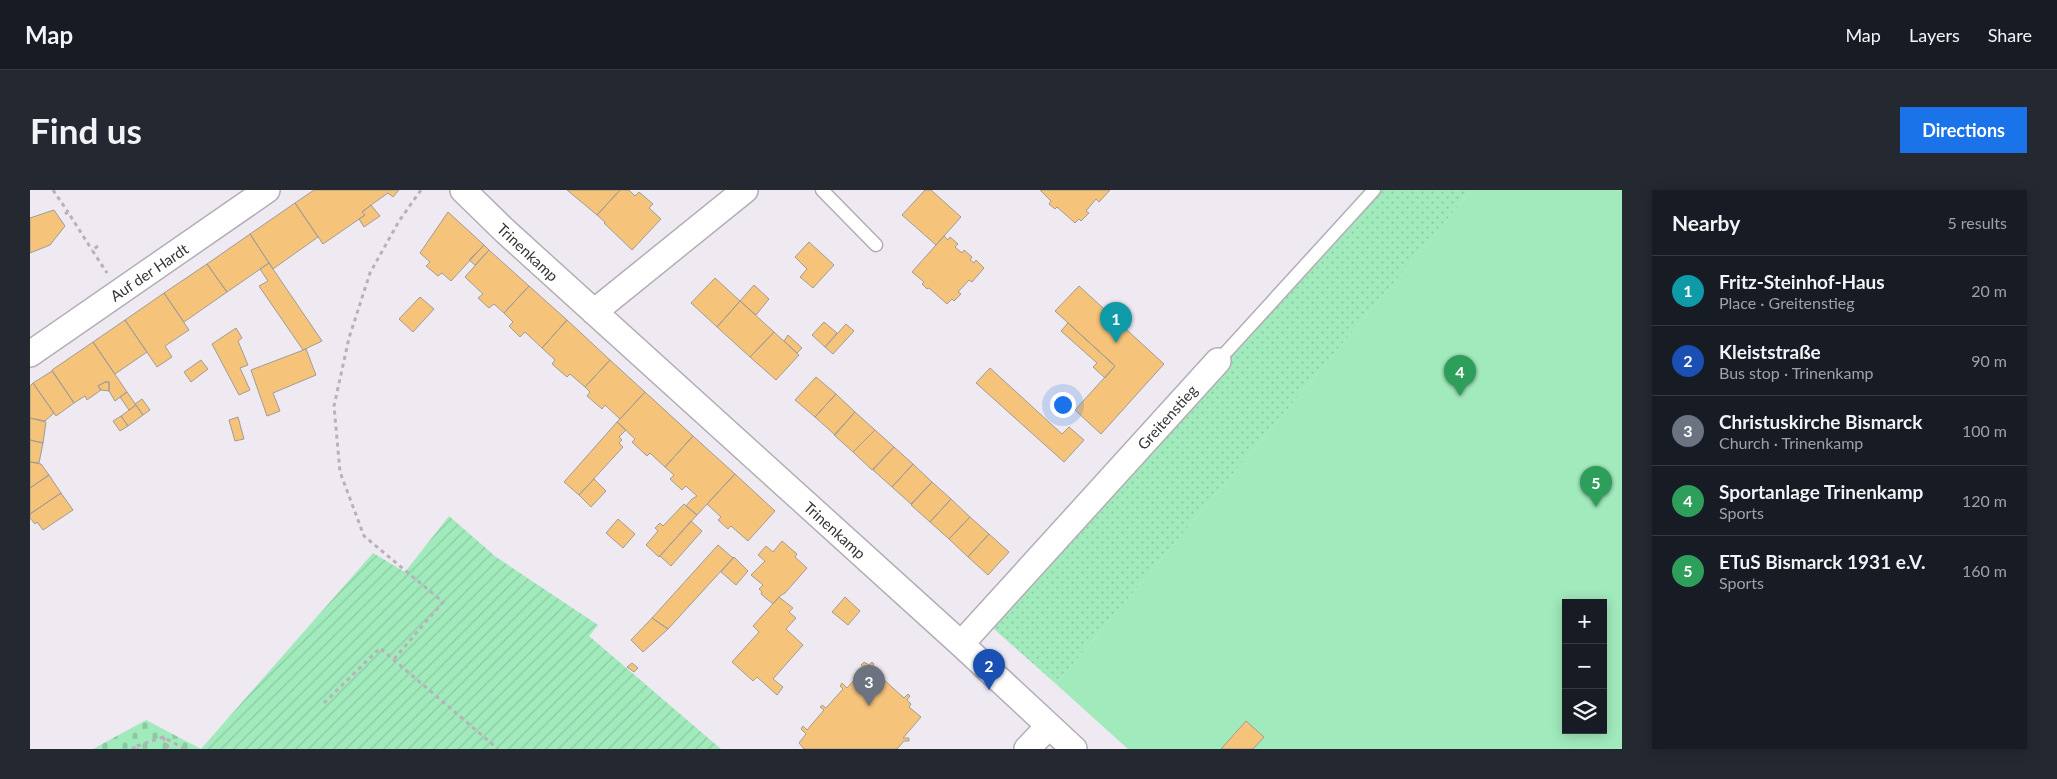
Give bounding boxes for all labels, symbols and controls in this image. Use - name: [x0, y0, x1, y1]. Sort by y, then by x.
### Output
- text: Map: [25, 20, 73, 49]
- text: Map: [1845, 24, 1881, 46]
- text: Layers: [1909, 24, 1960, 46]
- text: Share: [1988, 24, 2032, 46]
- button: Directions: [1900, 107, 2027, 153]
- text: Find us: [30, 109, 142, 151]
- text: Nearby: [1672, 210, 1740, 235]
- text: 5 results: [1947, 213, 2007, 232]
- street label: Trinenkamp: [494, 219, 562, 285]
- street label: Auf der Hardt: [107, 239, 192, 305]
- text: Fritz-Steinhof-Haus: [1719, 270, 1885, 293]
- text: 1: [1683, 281, 1693, 300]
- text: 20 m: [1971, 281, 2007, 300]
- text: Place · Greitenstieg: [1719, 293, 1855, 312]
- pin: 1: [1100, 302, 1132, 343]
- text: Kleiststraße: [1719, 340, 1821, 363]
- text: 2: [1683, 351, 1693, 370]
- text: 90 m: [1971, 351, 2007, 370]
- pin: 4: [1444, 355, 1476, 396]
- text: Bus stop · Trinenkamp: [1719, 363, 1874, 382]
- street label: Greitenstieg: [1133, 381, 1201, 453]
- your location: [1050, 392, 1076, 418]
- text: Christuskirche Bismarck: [1719, 410, 1922, 433]
- text: 3: [1683, 421, 1693, 440]
- text: 100 m: [1962, 421, 2007, 440]
- text: Church · Trinenkamp: [1719, 433, 1863, 452]
- pin: 5: [1580, 466, 1612, 507]
- text: Sportanlage Trinenkamp: [1719, 480, 1923, 503]
- text: 4: [1683, 491, 1693, 510]
- text: 120 m: [1962, 491, 2007, 510]
- street label: Trinenkamp: [800, 498, 870, 562]
- text: Sports: [1719, 503, 1764, 522]
- text: ETuS Bismarck 1931 e.V.: [1719, 550, 1925, 573]
- text: 5: [1683, 561, 1693, 580]
- text: 160 m: [1962, 561, 2007, 580]
- text: Sports: [1719, 573, 1764, 592]
- map controls: [1562, 599, 1607, 734]
- button: +: [1562, 599, 1607, 644]
- button: −: [1562, 644, 1607, 689]
- pin: 2: [973, 649, 1005, 690]
- pin: 3: [853, 665, 885, 706]
- button: layers: [1562, 689, 1607, 734]

